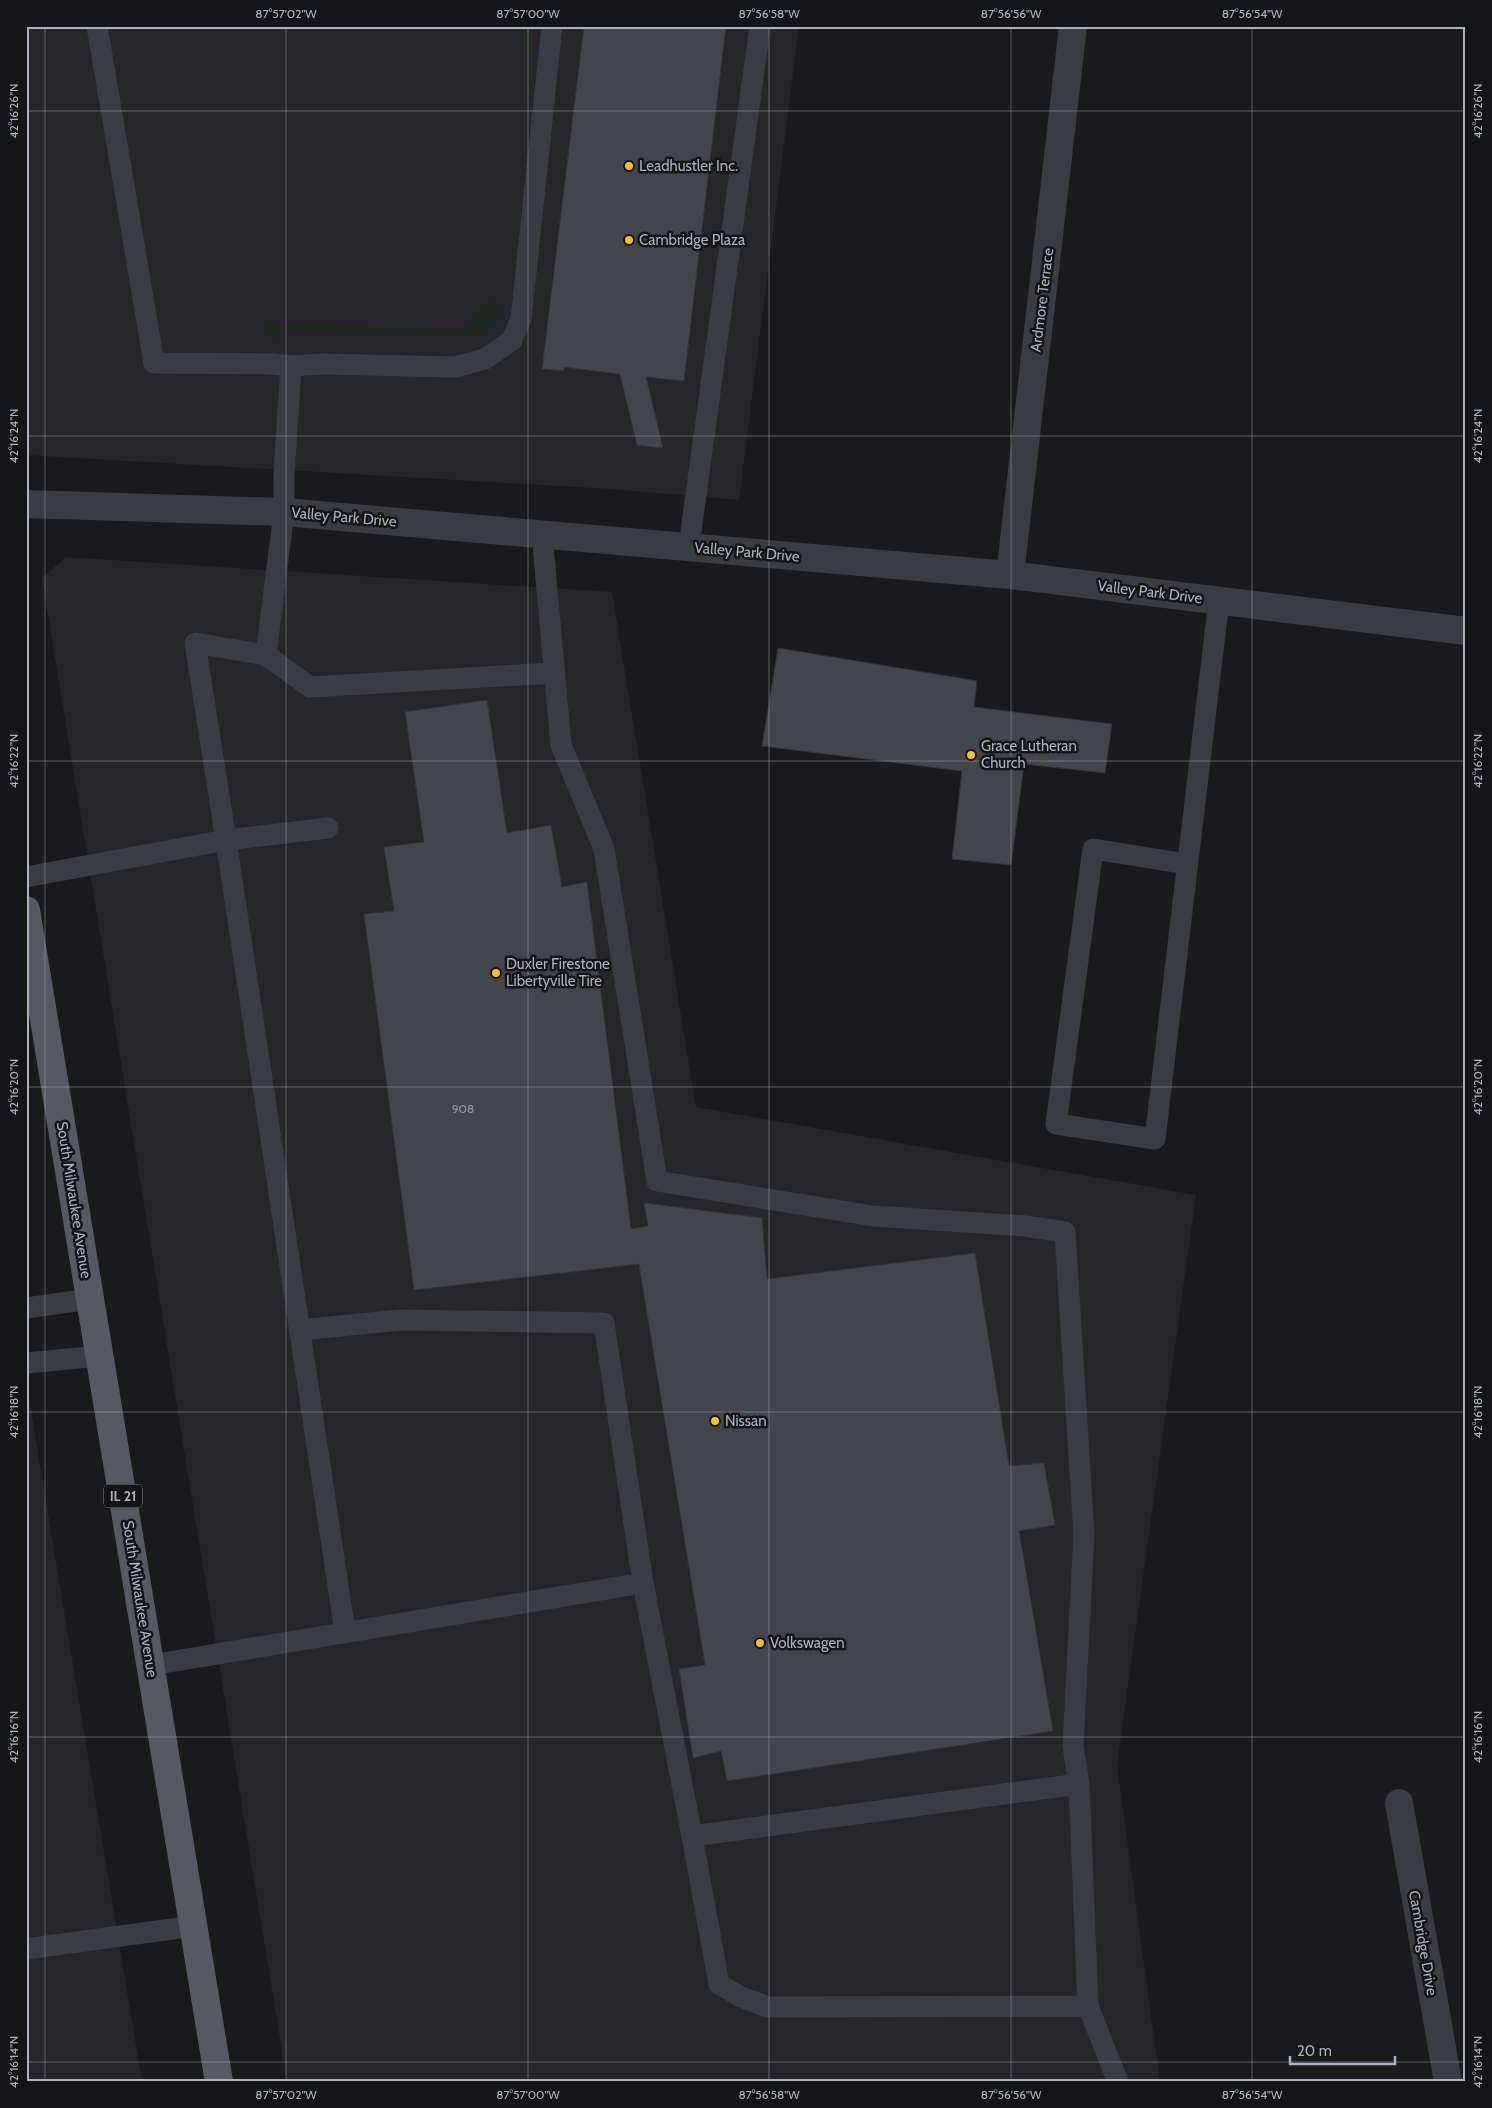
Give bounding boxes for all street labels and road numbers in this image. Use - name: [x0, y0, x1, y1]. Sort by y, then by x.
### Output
- street label: Ardmore Terrace: [1027, 247, 1057, 353]
- street label: Valley Park Drive: [291, 503, 398, 531]
- street label: Valley Park Drive: [694, 538, 801, 566]
- street label: Valley Park Drive: [1097, 577, 1204, 607]
- street label: South Milwaukee Avenue: [53, 1120, 95, 1280]
- road number: IL 21: [104, 1484, 142, 1508]
- street label: South Milwaukee Avenue: [119, 1519, 161, 1679]
- street label: Cambridge Drive: [1405, 1889, 1441, 1997]

